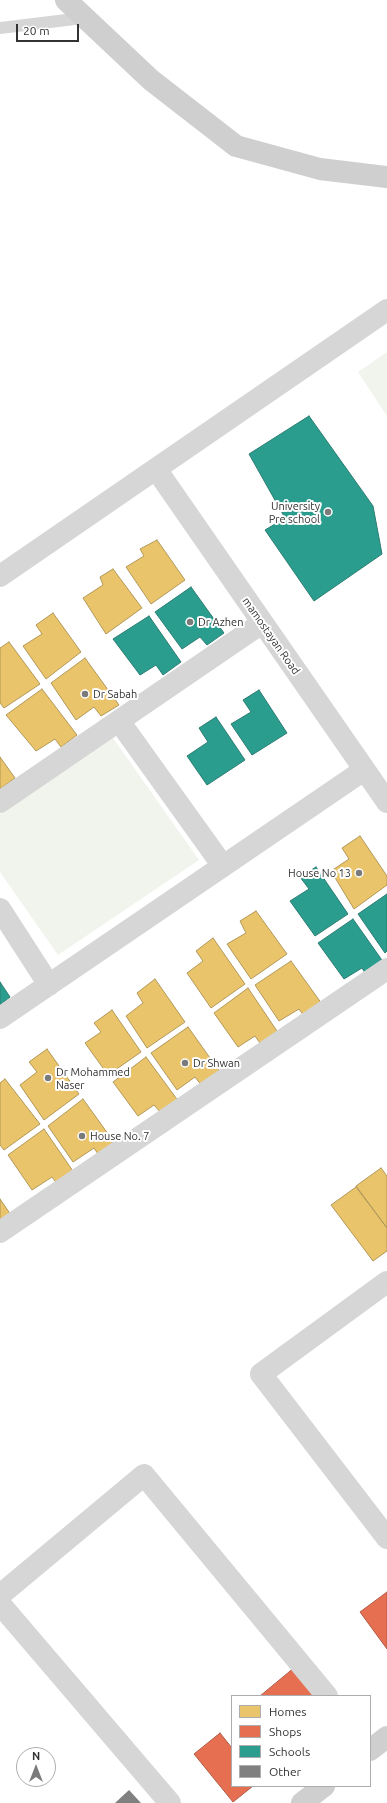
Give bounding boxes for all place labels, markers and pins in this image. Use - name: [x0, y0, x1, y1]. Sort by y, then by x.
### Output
- place label: University Pre school: [269, 499, 320, 525]
- marker: University Pre school: [323, 507, 333, 517]
- place label: Dr Azhen: [198, 615, 243, 629]
- marker: Dr Azhen: [185, 617, 195, 627]
- place label: Dr Sabah: [93, 687, 137, 701]
- marker: Dr Sabah: [80, 689, 90, 699]
- place label: House No 13: [288, 866, 351, 880]
- marker: House No 13: [354, 868, 364, 878]
- place label: Dr Shwan: [193, 1056, 240, 1070]
- marker: Dr Shwan: [180, 1058, 190, 1068]
- place label: Dr Mohammed Naser: [56, 1065, 130, 1091]
- marker: Dr Mohammed Naser: [43, 1073, 53, 1083]
- place label: House No. 7: [90, 1129, 149, 1143]
- marker: House No. 7: [77, 1131, 87, 1141]

